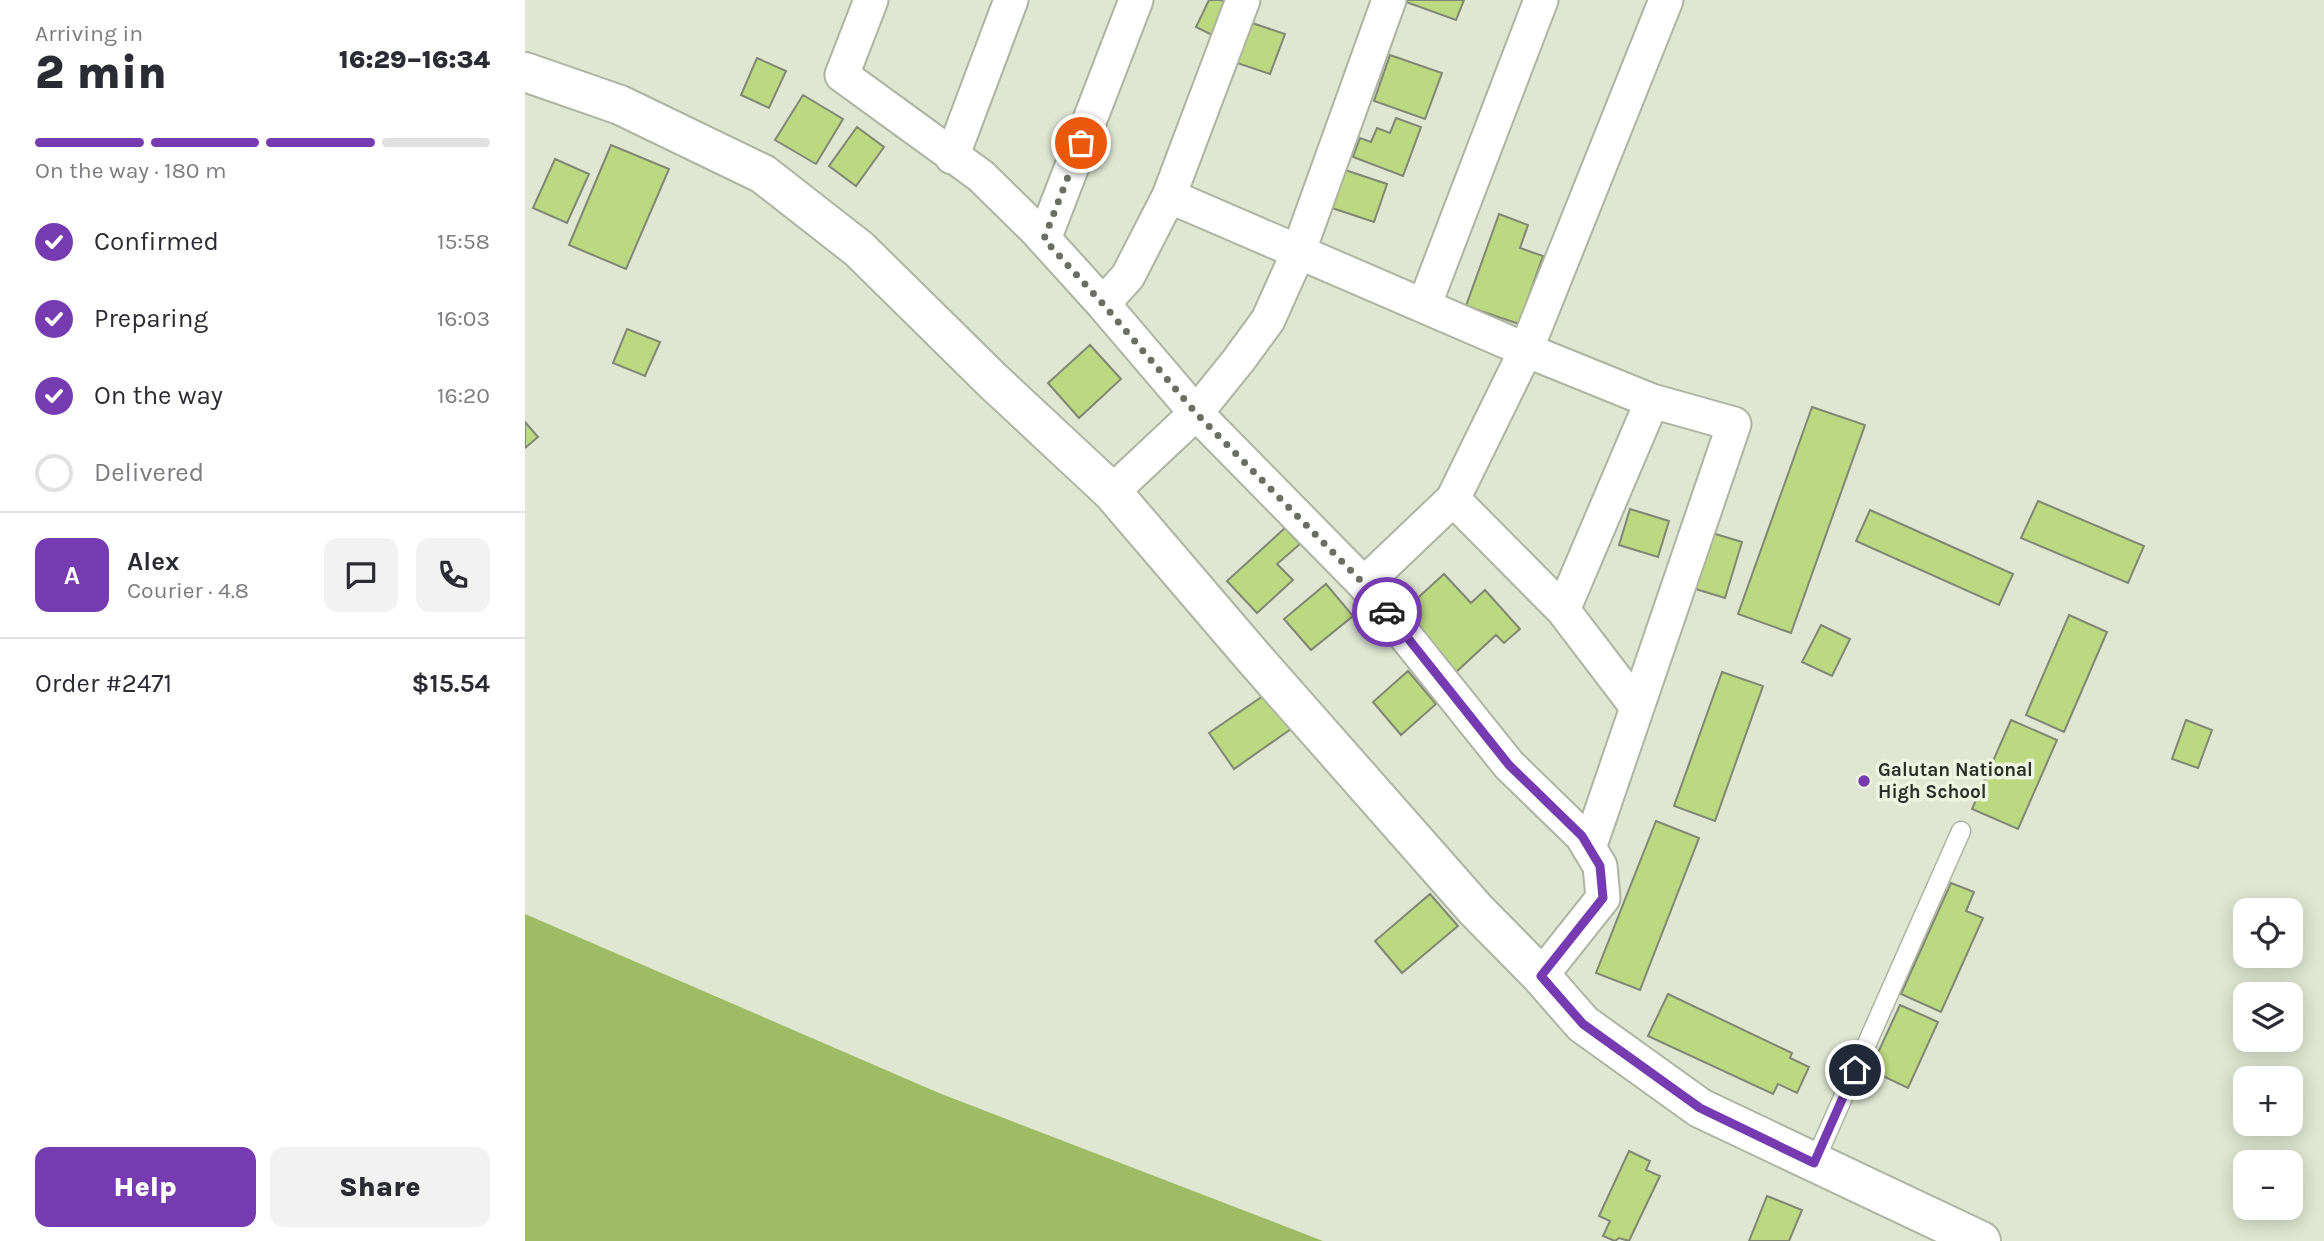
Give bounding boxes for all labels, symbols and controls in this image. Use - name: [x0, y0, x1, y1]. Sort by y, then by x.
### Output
- text: Arriving in: [35, 20, 143, 47]
- text: 16:29–16:34: [339, 44, 490, 75]
- text: 2 min: [35, 46, 167, 100]
- pin: [1051, 113, 1111, 173]
- icon: bag: [1062, 124, 1100, 162]
- text: On the way · 180 m: [35, 157, 226, 184]
- icon: check: [35, 223, 73, 261]
- text: Confirmed: [94, 226, 219, 257]
- text: 15:58: [437, 228, 490, 255]
- icon: check: [35, 300, 73, 338]
- text: Preparing: [94, 303, 208, 334]
- text: 16:03: [437, 305, 490, 332]
- icon: check: [35, 377, 73, 415]
- text: On the way: [94, 380, 223, 411]
- text: 16:20: [437, 382, 490, 409]
- text: Delivered: [94, 457, 204, 488]
- button: chat: [324, 538, 398, 612]
- button: phone: [416, 538, 490, 612]
- text: Alex: [127, 546, 179, 577]
- text: A: [64, 560, 80, 591]
- text: Courier · 4.8: [127, 577, 249, 604]
- courier: [1352, 577, 1422, 647]
- icon: car: [1368, 593, 1406, 631]
- text: Order #2471: [35, 668, 172, 699]
- text: $15.54: [411, 668, 490, 699]
- place label: Galutan National High School: [1878, 759, 2033, 803]
- marker: Galutan National High School: [1856, 773, 1872, 789]
- map controls: [2233, 898, 2303, 1220]
- button: locate: [2233, 898, 2303, 968]
- button: layers: [2233, 982, 2303, 1052]
- pin: [1825, 1040, 1885, 1100]
- icon: home: [1836, 1051, 1874, 1089]
- button: +: [2233, 1066, 2303, 1136]
- button: Help: [35, 1147, 256, 1227]
- button: Share: [270, 1147, 490, 1227]
- button: −: [2233, 1150, 2303, 1220]

